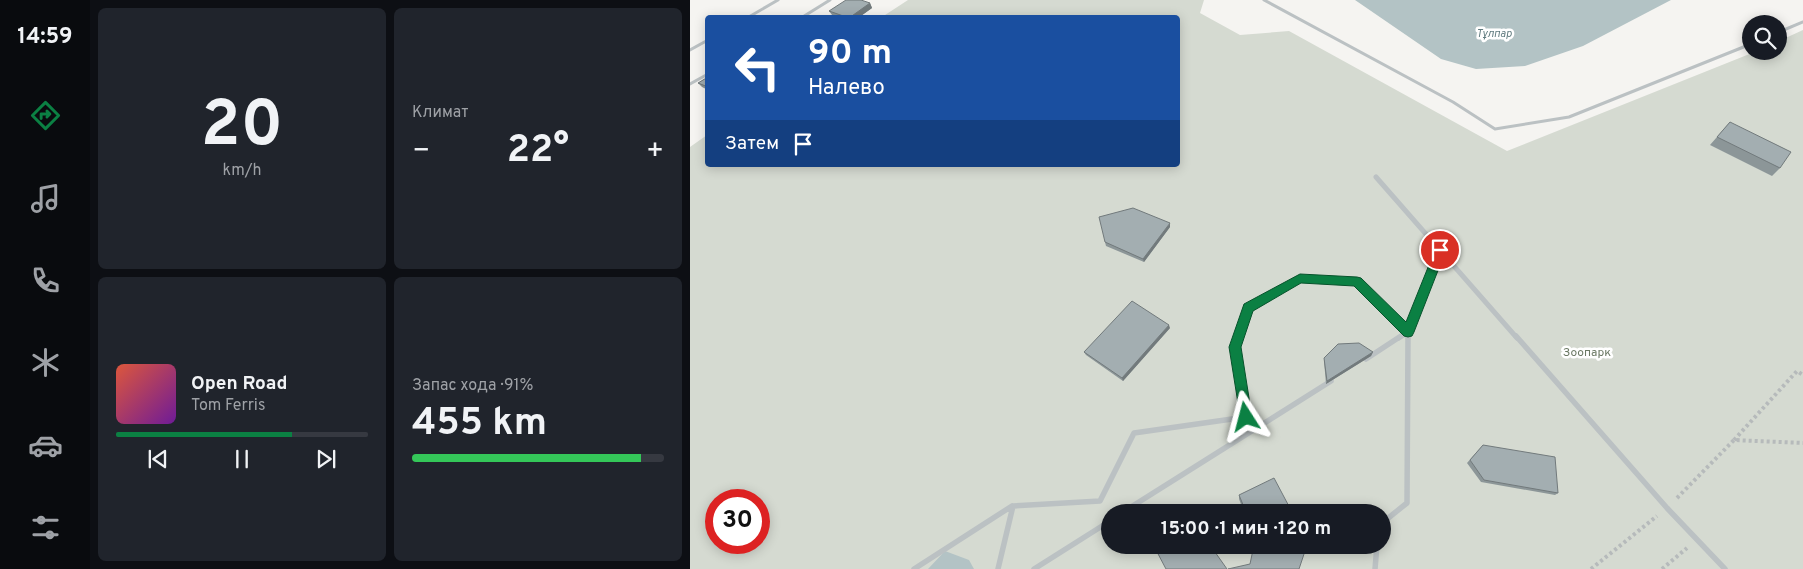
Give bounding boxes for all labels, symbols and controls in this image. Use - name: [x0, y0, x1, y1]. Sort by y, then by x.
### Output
- map controls: [1742, 15, 1787, 60]
- button: search: [1742, 15, 1787, 60]
- text: 14:59: [17, 24, 73, 51]
- water label: Тұлпар: [1476, 27, 1513, 41]
- text: 90 m: [808, 32, 892, 76]
- icon: left: [725, 35, 790, 100]
- text: Налево: [808, 75, 885, 102]
- text: 20: [201, 87, 283, 169]
- icon: directions: [28, 98, 63, 133]
- text: Климат: [412, 103, 469, 123]
- text: 22°: [507, 127, 569, 176]
- icon: arrive: [789, 130, 817, 158]
- text: Затем: [725, 132, 779, 156]
- text: −: [412, 134, 430, 170]
- text: +: [646, 134, 664, 170]
- text: km/h: [223, 161, 261, 181]
- icon: music: [28, 181, 63, 216]
- pin: [1419, 229, 1461, 271]
- icon: arrive: [1426, 236, 1454, 264]
- icon: phone: [28, 263, 63, 298]
- icon: climate: [28, 345, 63, 380]
- park label: Зоопарк: [1563, 345, 1611, 361]
- text: Open Road: [191, 372, 287, 396]
- text: Запас хода · 91%: [412, 376, 534, 396]
- position arrow: [1219, 390, 1271, 442]
- text: Tom Ferris: [191, 396, 265, 416]
- text: 455 km: [412, 400, 547, 449]
- icon: car: [28, 428, 63, 463]
- icon: previous: [144, 445, 172, 473]
- icon: pause: [228, 445, 256, 473]
- icon: next: [312, 445, 340, 473]
- speed limit sign: 30: [705, 489, 770, 554]
- icon: filters: [28, 510, 63, 545]
- text: 15:00 · 1 мин · 120 m: [1161, 517, 1331, 541]

